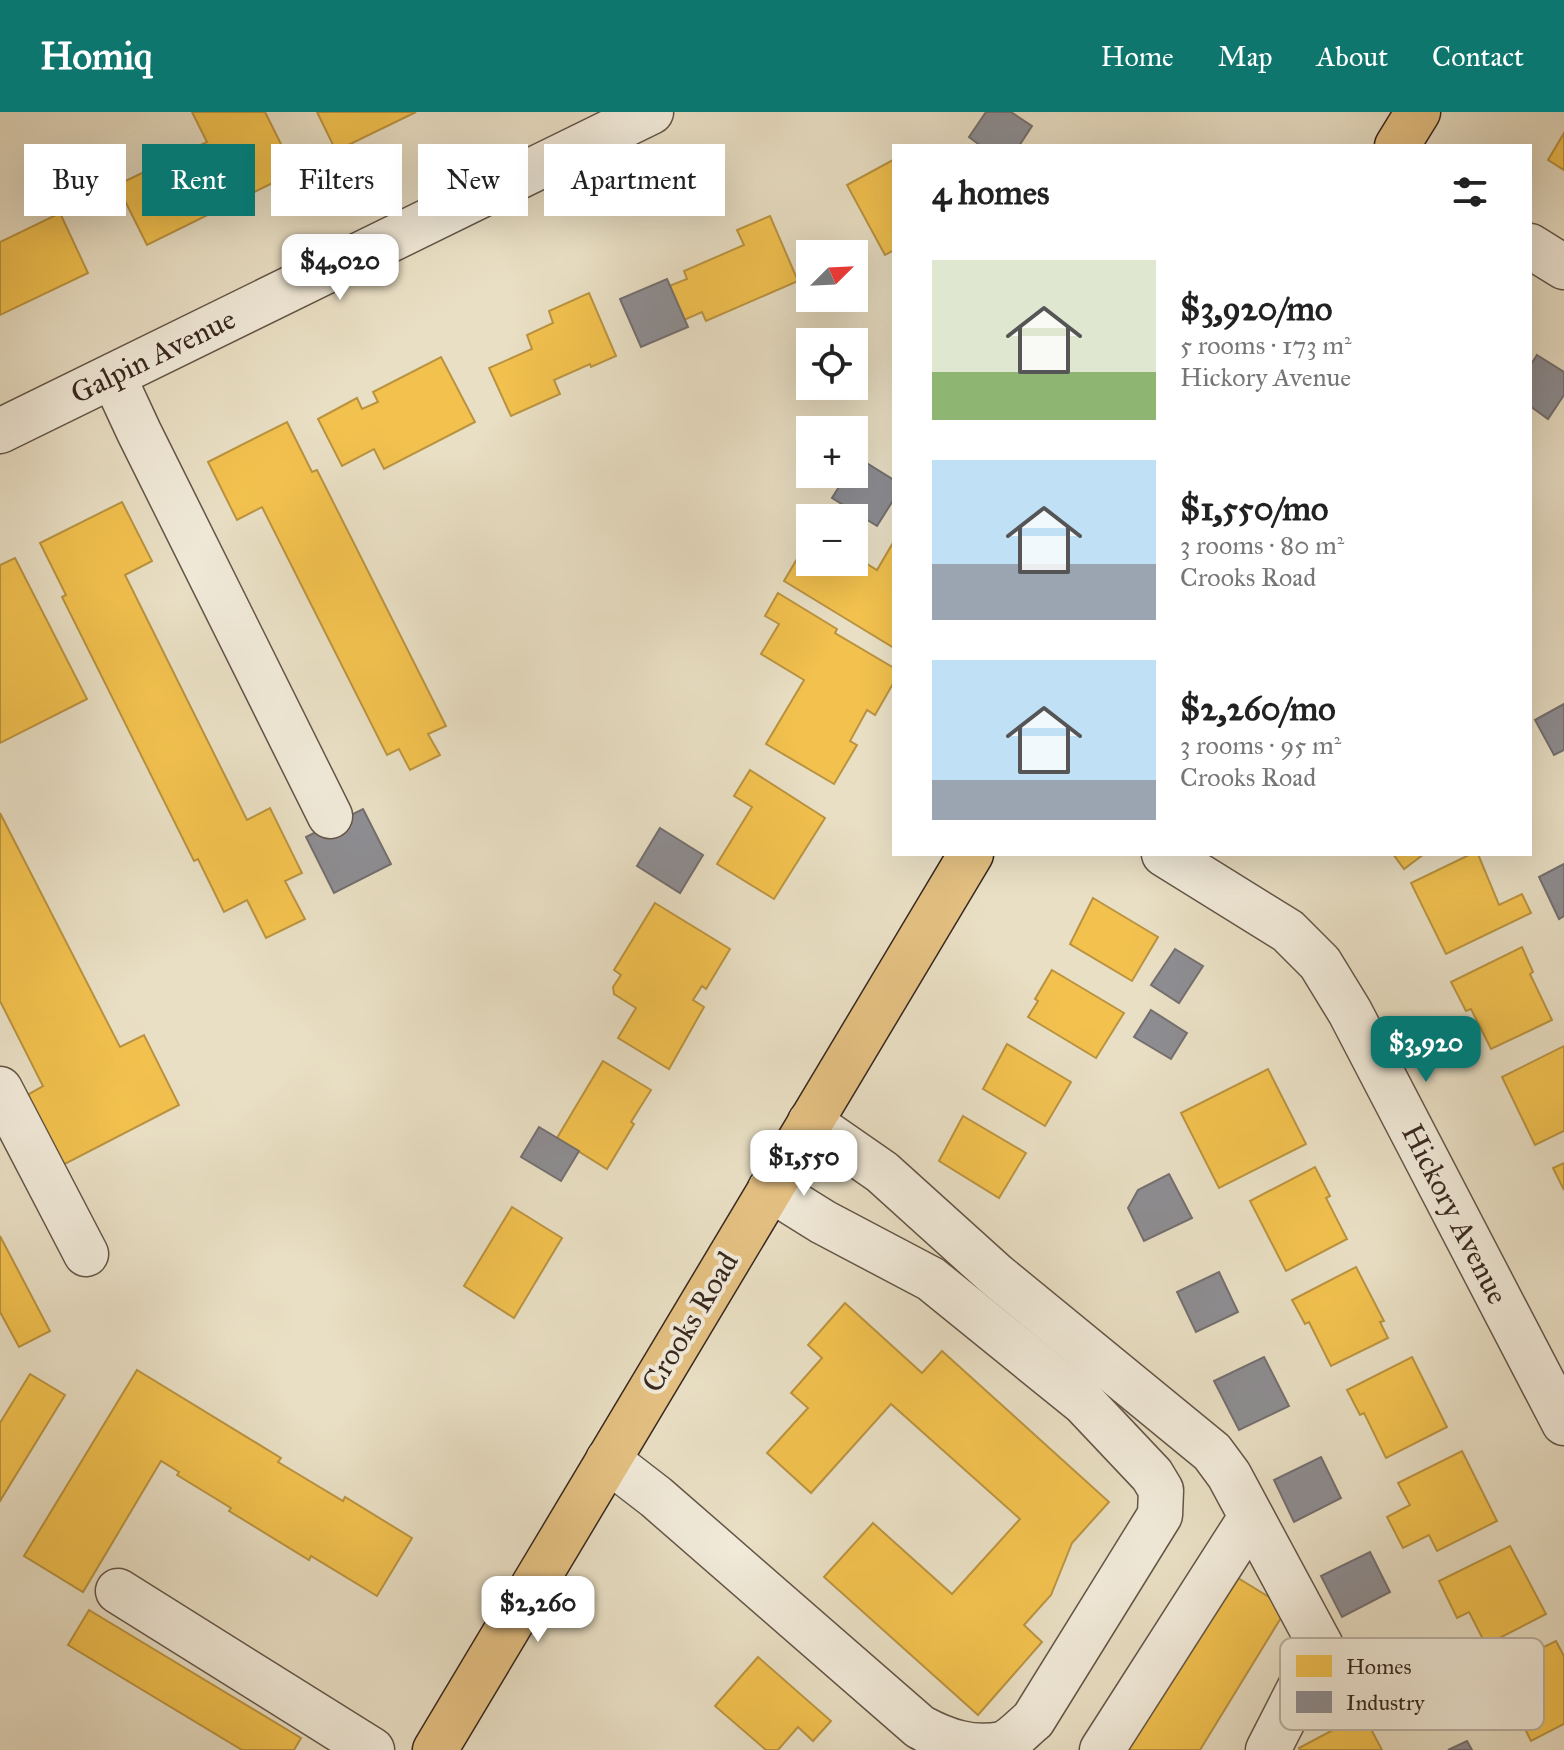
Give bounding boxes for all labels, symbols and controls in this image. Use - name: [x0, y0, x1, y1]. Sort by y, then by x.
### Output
- text: Homiq: [40, 33, 152, 79]
- text: Home: [1101, 39, 1174, 74]
- text: Map: [1218, 39, 1272, 74]
- text: About: [1316, 39, 1388, 74]
- text: Contact: [1432, 39, 1524, 74]
- chip: Buy: [24, 144, 126, 216]
- chip: Rent: [142, 144, 255, 216]
- chip: Filters: [271, 144, 402, 216]
- chip: New: [418, 144, 528, 216]
- chip: Apartment: [544, 144, 725, 216]
- icon: filters: [1448, 170, 1492, 214]
- text: 4 homes: [932, 172, 1049, 213]
- pin: $4,020: [275, 234, 405, 302]
- north arrow: [796, 240, 868, 312]
- map controls: [796, 240, 868, 576]
- text: $4,020: [300, 244, 380, 276]
- text: $3,920/mo: [1180, 288, 1332, 329]
- icon: home: [996, 292, 1092, 388]
- street label: Galpin Avenue: [65, 301, 241, 411]
- button: locate: [796, 328, 868, 400]
- text: 5 rooms · 173 m²: [1180, 329, 1352, 361]
- text: Hickory Avenue: [1180, 361, 1351, 393]
- button: +: [796, 416, 868, 488]
- text: $1,550/mo: [1180, 488, 1328, 529]
- icon: home: [996, 492, 1092, 588]
- button: −: [796, 504, 868, 576]
- text: 3 rooms · 80 m²: [1180, 529, 1344, 561]
- text: Crooks Road: [1180, 561, 1316, 593]
- text: $2,260/mo: [1180, 688, 1336, 729]
- icon: home: [996, 692, 1092, 788]
- text: 3 rooms · 95 m²: [1180, 729, 1341, 761]
- text: Crooks Road: [1180, 761, 1316, 793]
- pin: $3,920: [1361, 1016, 1491, 1084]
- text: $3,920: [1389, 1026, 1463, 1058]
- street label: Hickory Avenue: [1394, 1118, 1516, 1310]
- pin: $1,550: [739, 1130, 869, 1198]
- text: $1,550: [768, 1140, 840, 1172]
- street label: Crooks Road: [634, 1245, 746, 1399]
- pin: $2,260: [473, 1576, 603, 1644]
- text: $2,260: [500, 1586, 576, 1618]
- legend: [1280, 1638, 1544, 1730]
- text: Homes: [1346, 1653, 1412, 1680]
- text: Industry: [1346, 1689, 1425, 1716]

